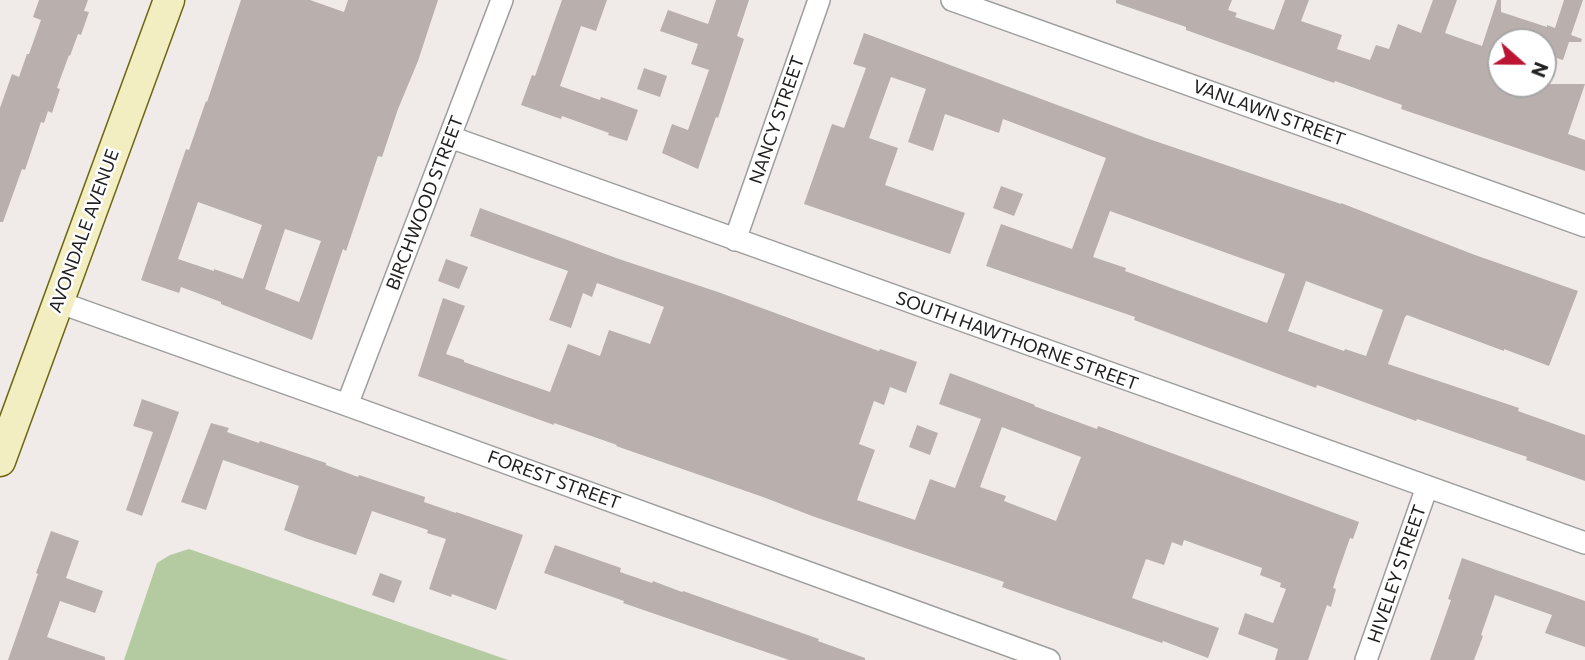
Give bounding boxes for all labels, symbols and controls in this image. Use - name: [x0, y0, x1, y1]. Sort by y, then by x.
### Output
- north arrow: [1487, 28, 1557, 98]
- street label: NANCY STREET: [745, 53, 809, 187]
- text: N: [1527, 59, 1554, 81]
- street label: VANLAWN STREET: [1190, 75, 1348, 151]
- street label: BIRCHWOOD STREET: [382, 113, 468, 293]
- street label: AVONDALE AVENUE: [44, 146, 124, 316]
- street label: SOUTH HAWTHORNE STREET: [893, 287, 1141, 395]
- street label: FOREST STREET: [485, 446, 623, 514]
- street label: HIVELEY STREET: [1363, 502, 1431, 646]

